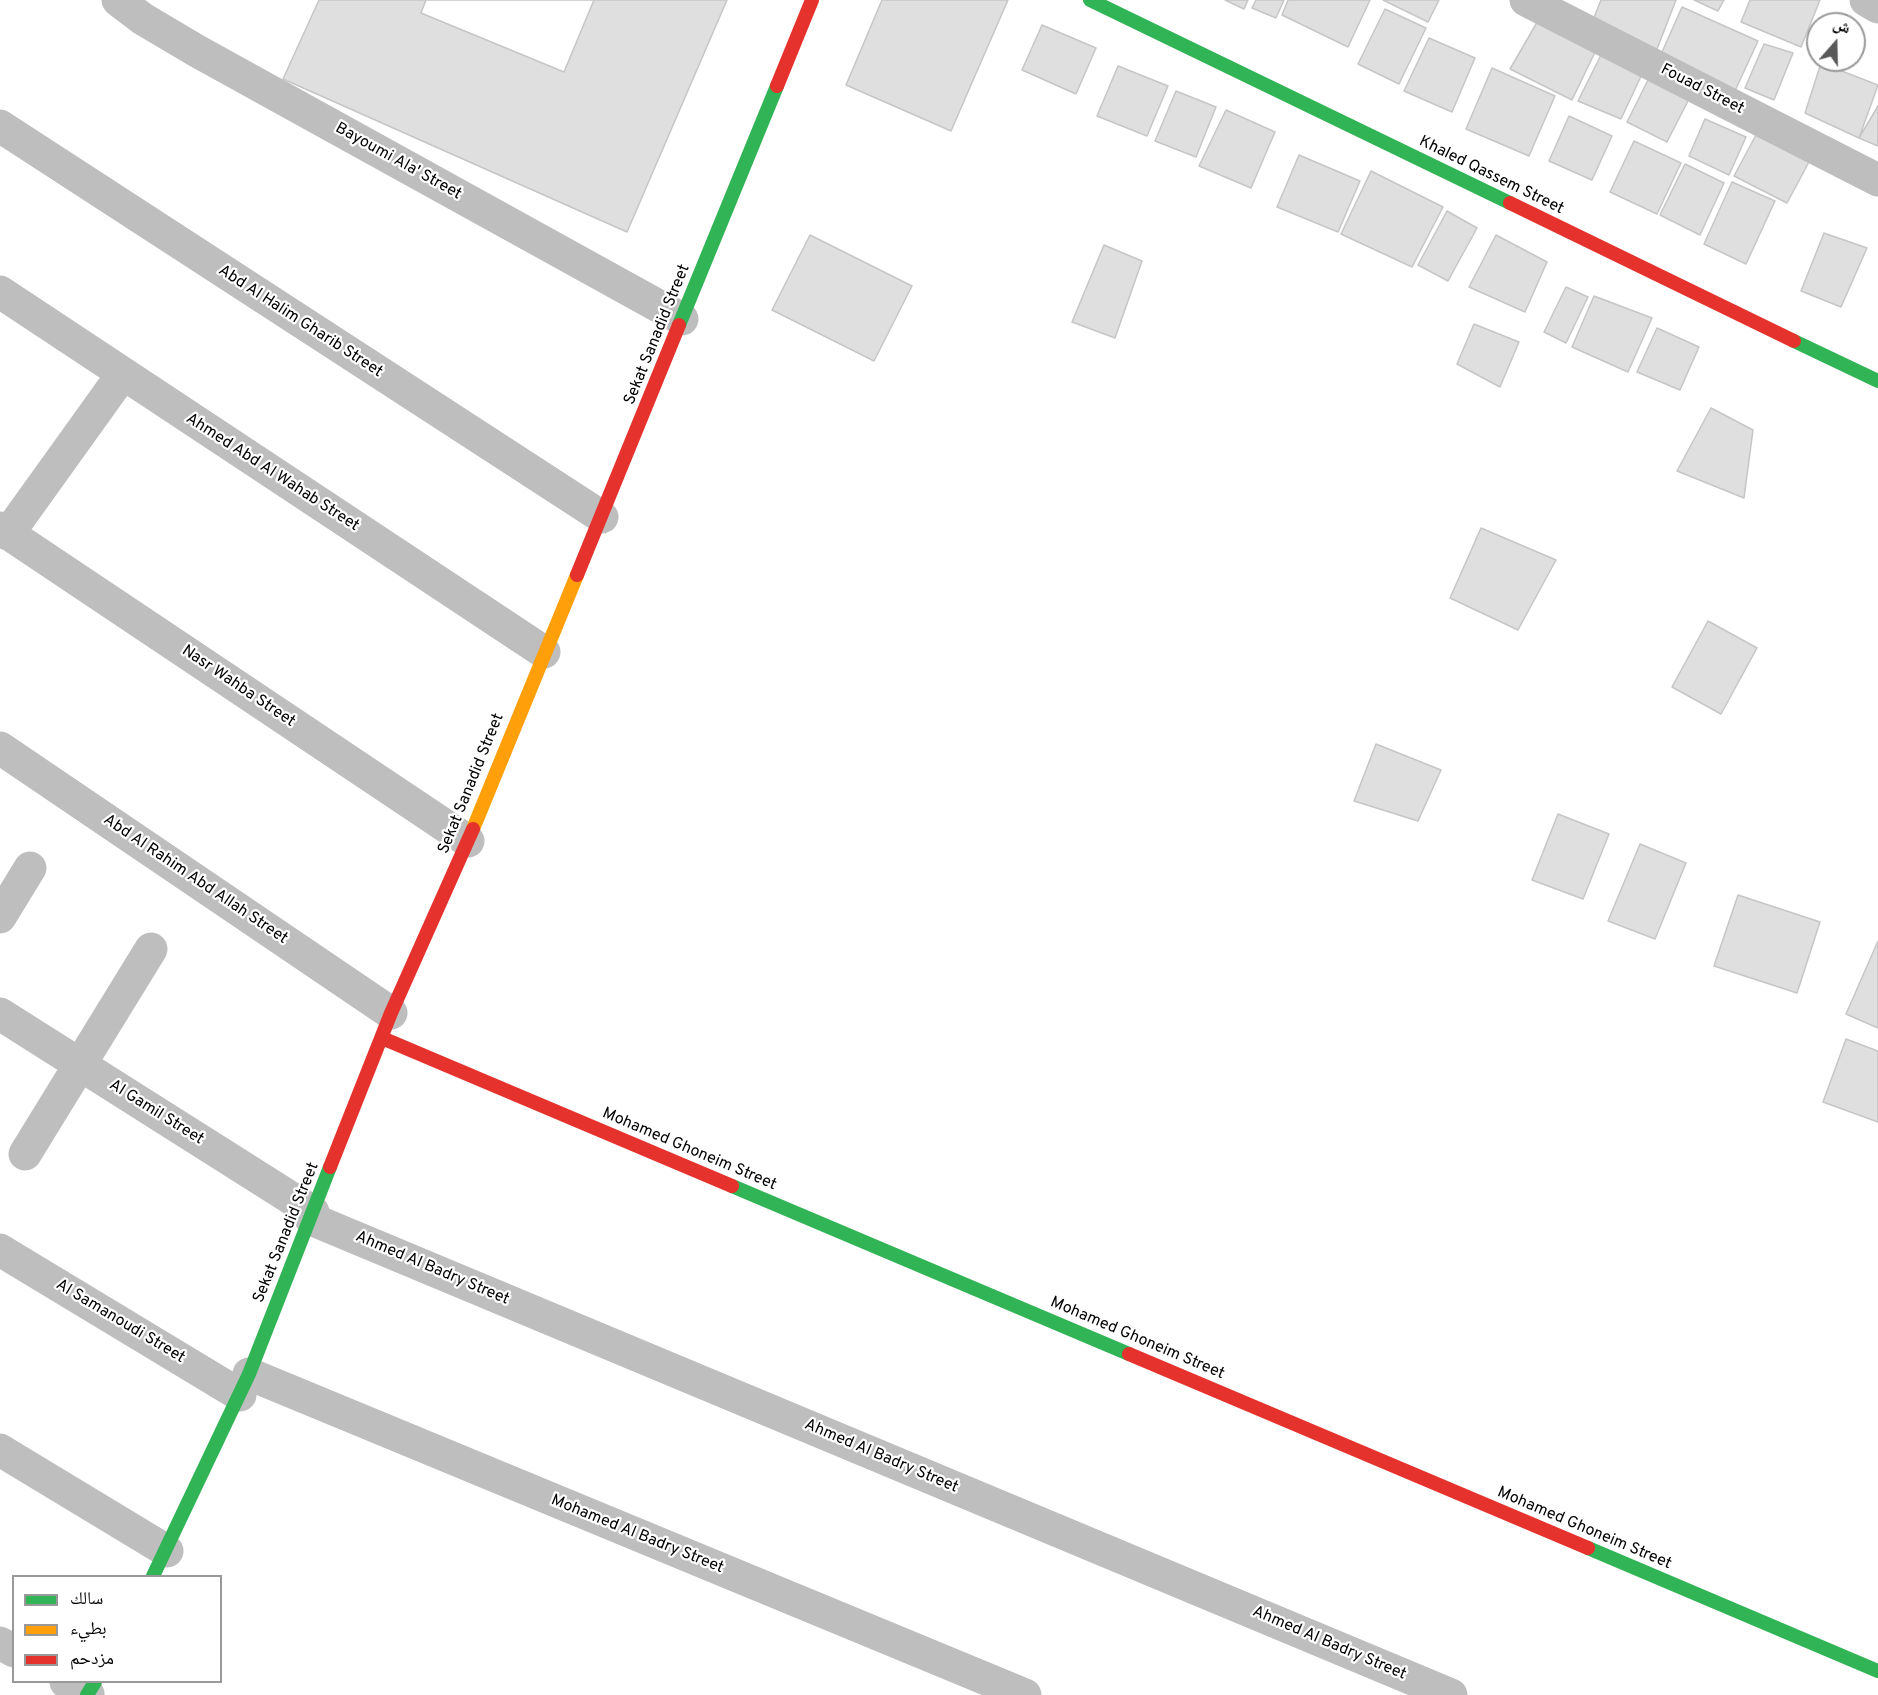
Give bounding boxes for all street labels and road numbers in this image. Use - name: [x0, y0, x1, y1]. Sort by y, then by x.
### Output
- street label: Fouad Street: [1657, 61, 1747, 119]
- street label: Bayoumi Ala' Street: [331, 119, 465, 205]
- street label: Khaled Qassem Street: [1415, 133, 1567, 219]
- street label: Abd Al Halim Gharib Street: [214, 262, 386, 382]
- street label: Sekat Sanadid Street: [621, 262, 695, 408]
- street label: Ahmed Abd Al Wahab Street: [182, 410, 362, 536]
- street label: Nasr Wahba Street: [178, 642, 298, 732]
- street label: Sekat Sanadid Street: [435, 711, 509, 857]
- street label: Abd Al Rahim Abd Allah Street: [99, 811, 291, 949]
- street label: Al Gamil Street: [105, 1076, 207, 1150]
- street label: Mohamed Ghoneim Street: [599, 1105, 779, 1195]
- street label: Sekat Sanadid Street: [250, 1160, 324, 1306]
- street label: Ahmed Al Badry Street: [352, 1228, 512, 1310]
- street label: Al Samanoudi Street: [52, 1276, 188, 1368]
- street label: Mohamed Ghoneim Street: [1047, 1294, 1227, 1384]
- street label: Ahmed Al Badry Street: [801, 1416, 961, 1498]
- street label: Mohamed Ghoneim Street: [1494, 1484, 1674, 1574]
- street label: Mohamed Al Badry Street: [548, 1492, 726, 1578]
- street label: Ahmed Al Badry Street: [1249, 1603, 1409, 1685]

